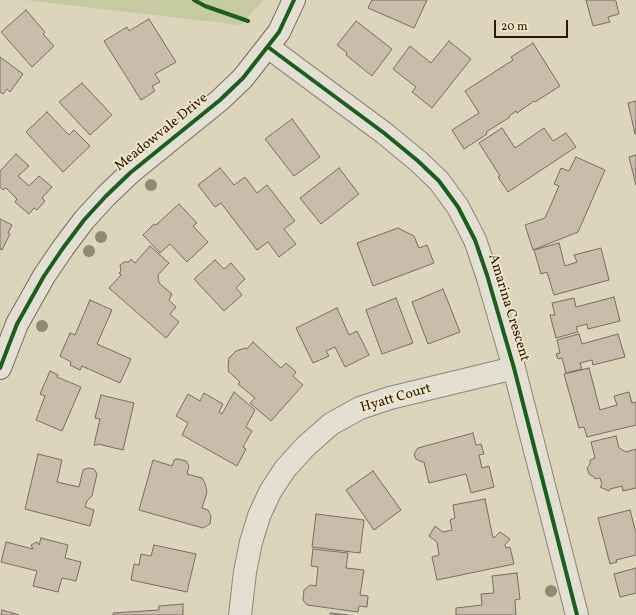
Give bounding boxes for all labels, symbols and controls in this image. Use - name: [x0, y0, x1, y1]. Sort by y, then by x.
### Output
- scale bar: [496, 12, 570, 38]
- text: 20 m: [501, 19, 528, 35]
- street label: Meadowvale Drive: [112, 90, 212, 176]
- street label: Amarina Crescent: [484, 252, 532, 364]
- street label: Hyatt Court: [359, 381, 433, 417]

